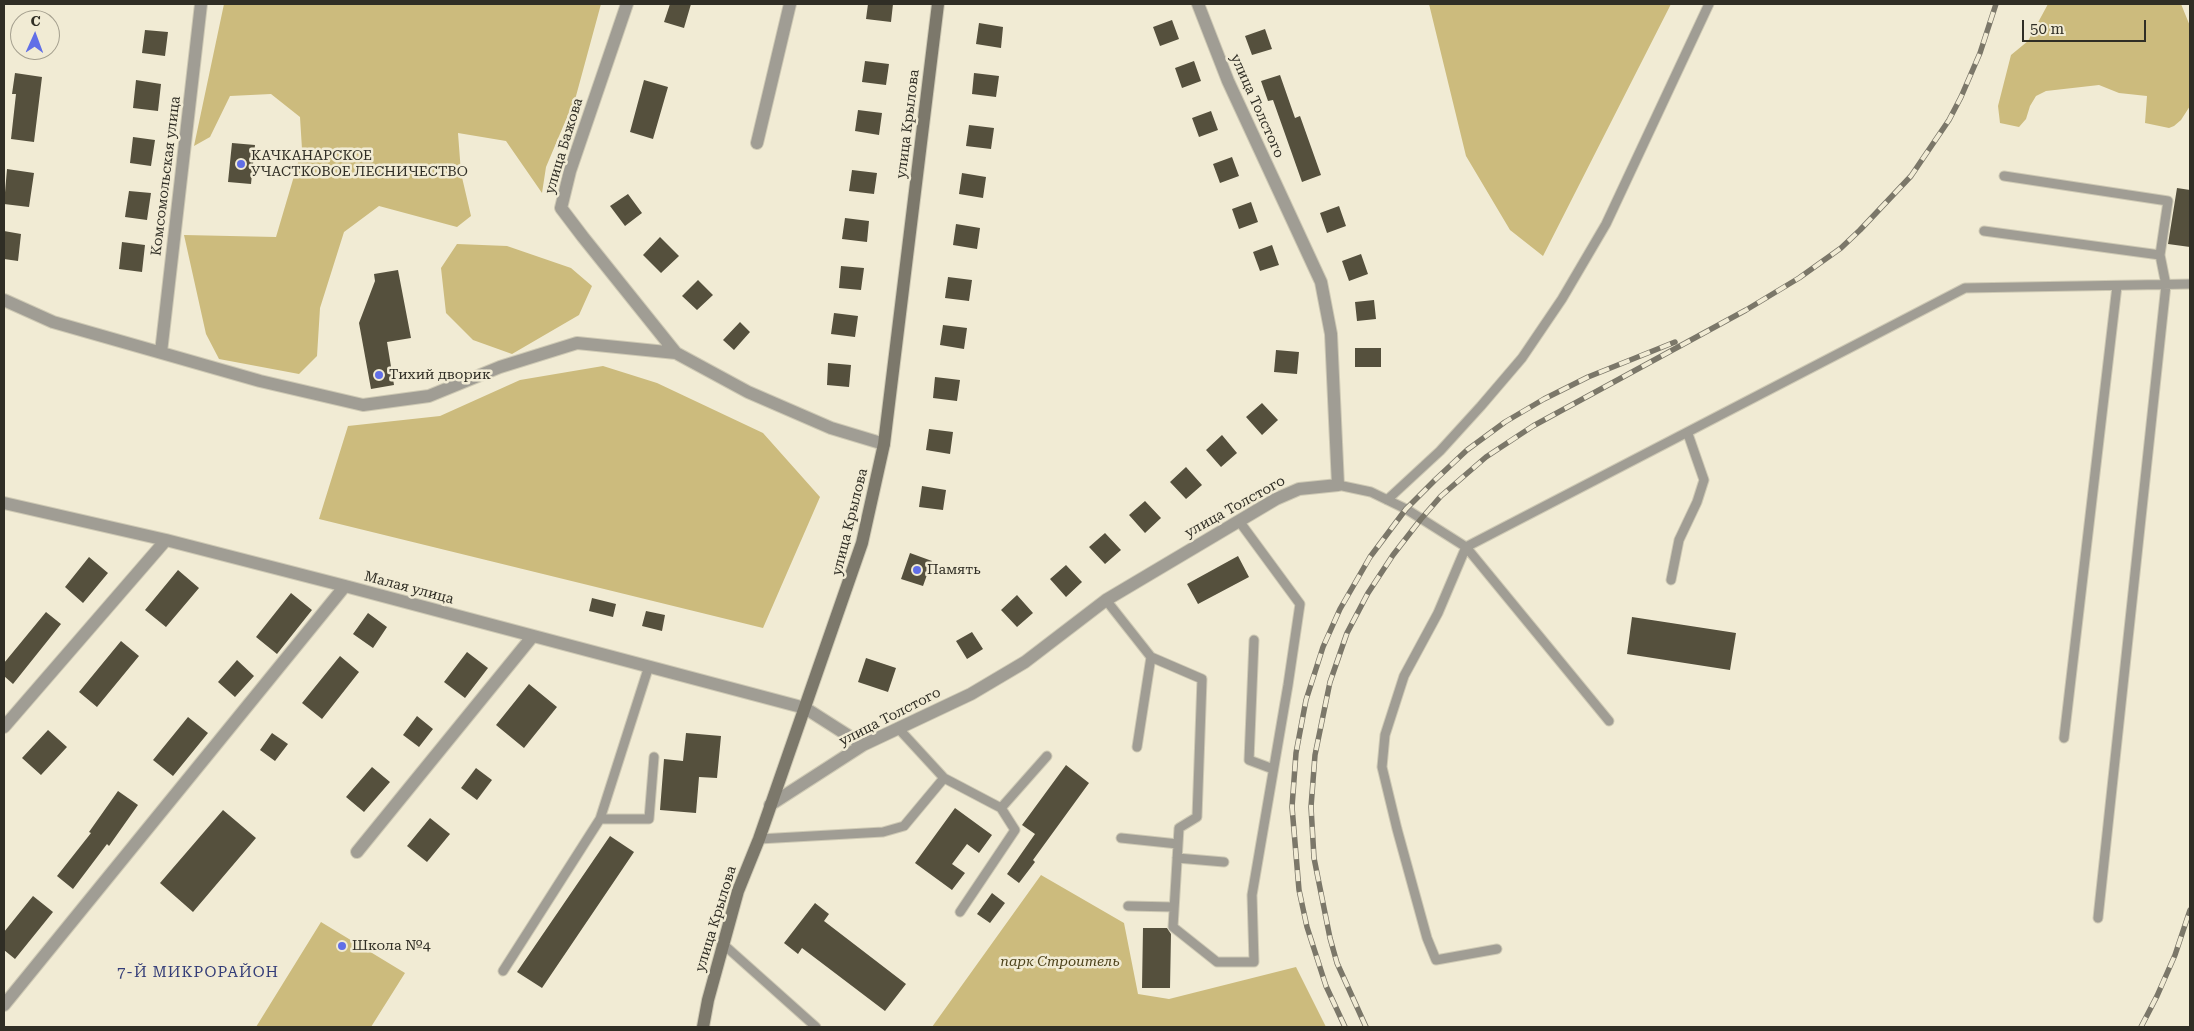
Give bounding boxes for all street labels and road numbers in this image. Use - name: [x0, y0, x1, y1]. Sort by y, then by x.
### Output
- street label: улица Толстого: [1227, 51, 1287, 161]
- street label: улица Крылова: [893, 68, 923, 180]
- street label: Комсомольская улица: [148, 95, 184, 257]
- street label: улица Бажова: [541, 96, 587, 196]
- street label: улица Крылова: [829, 467, 871, 577]
- street label: улица Толстого: [1182, 473, 1288, 541]
- street label: Малая улица: [362, 568, 456, 608]
- street label: улица Толстого: [836, 684, 944, 750]
- street label: улица Крылова: [692, 864, 740, 974]

